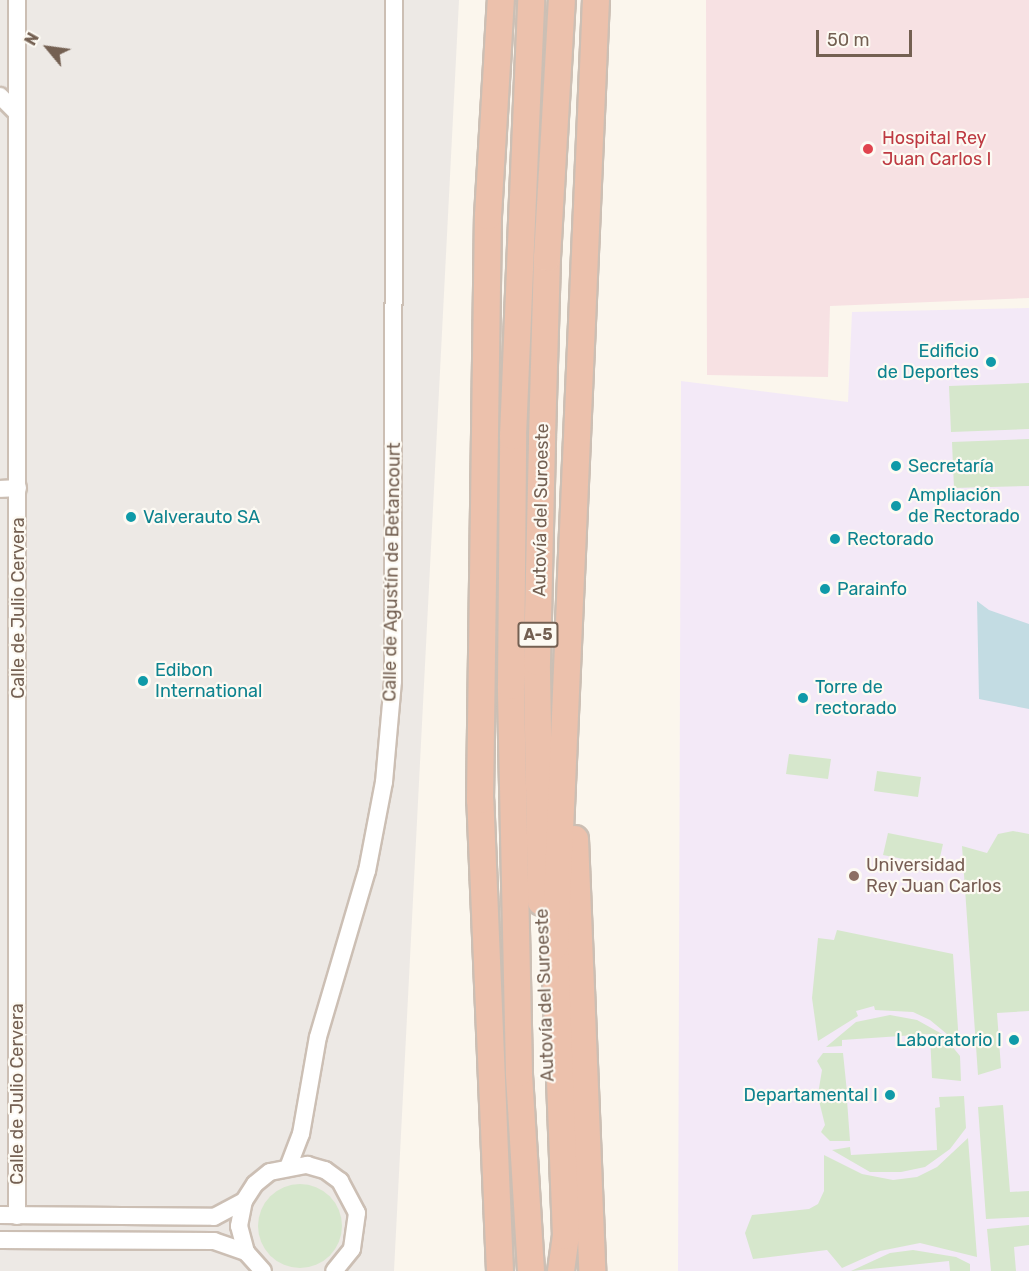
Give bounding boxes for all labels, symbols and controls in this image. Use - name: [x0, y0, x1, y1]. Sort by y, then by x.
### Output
- north arrow: [18, 18, 78, 78]
- scale bar: [819, 18, 915, 56]
- text: N: [21, 29, 43, 49]
- text: 50 m: [827, 29, 870, 51]
- place label: Hospital Rey Juan Carlos I: [882, 128, 991, 170]
- marker: Hospital Rey Juan Carlos I: [859, 140, 877, 158]
- place label: Edificio de Deportes: [877, 341, 979, 384]
- marker: Edificio de Deportes: [984, 355, 998, 369]
- street label: Autovía del Suroeste: [529, 423, 553, 597]
- street label: Calle de Agustín de Betancourt: [379, 442, 405, 702]
- place label: Secretaría: [908, 455, 994, 477]
- marker: Secretaría: [889, 459, 903, 473]
- place label: Ampliación de Rectorado: [908, 485, 1020, 528]
- marker: Ampliación de Rectorado: [889, 499, 903, 513]
- place label: Valverauto SA: [143, 506, 260, 528]
- marker: Valverauto SA: [124, 510, 138, 524]
- street label: Calle de Julio Cervera: [7, 517, 29, 699]
- place label: Rectorado: [847, 528, 934, 550]
- marker: Rectorado: [828, 532, 842, 546]
- place label: Parainfo: [837, 578, 907, 600]
- marker: Parainfo: [818, 582, 832, 596]
- road number: A-5: [517, 622, 559, 648]
- place label: Edibon International: [155, 660, 262, 702]
- marker: Edibon International: [136, 674, 150, 688]
- place label: Torre de rectorado: [815, 677, 897, 720]
- marker: Torre de rectorado: [796, 691, 810, 705]
- place label: Universidad Rey Juan Carlos: [866, 855, 1002, 898]
- marker: Universidad Rey Juan Carlos: [847, 869, 861, 883]
- street label: Autovía del Suroeste: [531, 908, 559, 1082]
- street label: Calle de Julio Cervera: [6, 1003, 28, 1185]
- place label: Laboratorio I: [896, 1029, 1002, 1051]
- marker: Laboratorio I: [1007, 1033, 1021, 1047]
- place label: Departamental I: [744, 1084, 878, 1106]
- marker: Departamental I: [883, 1088, 897, 1102]

